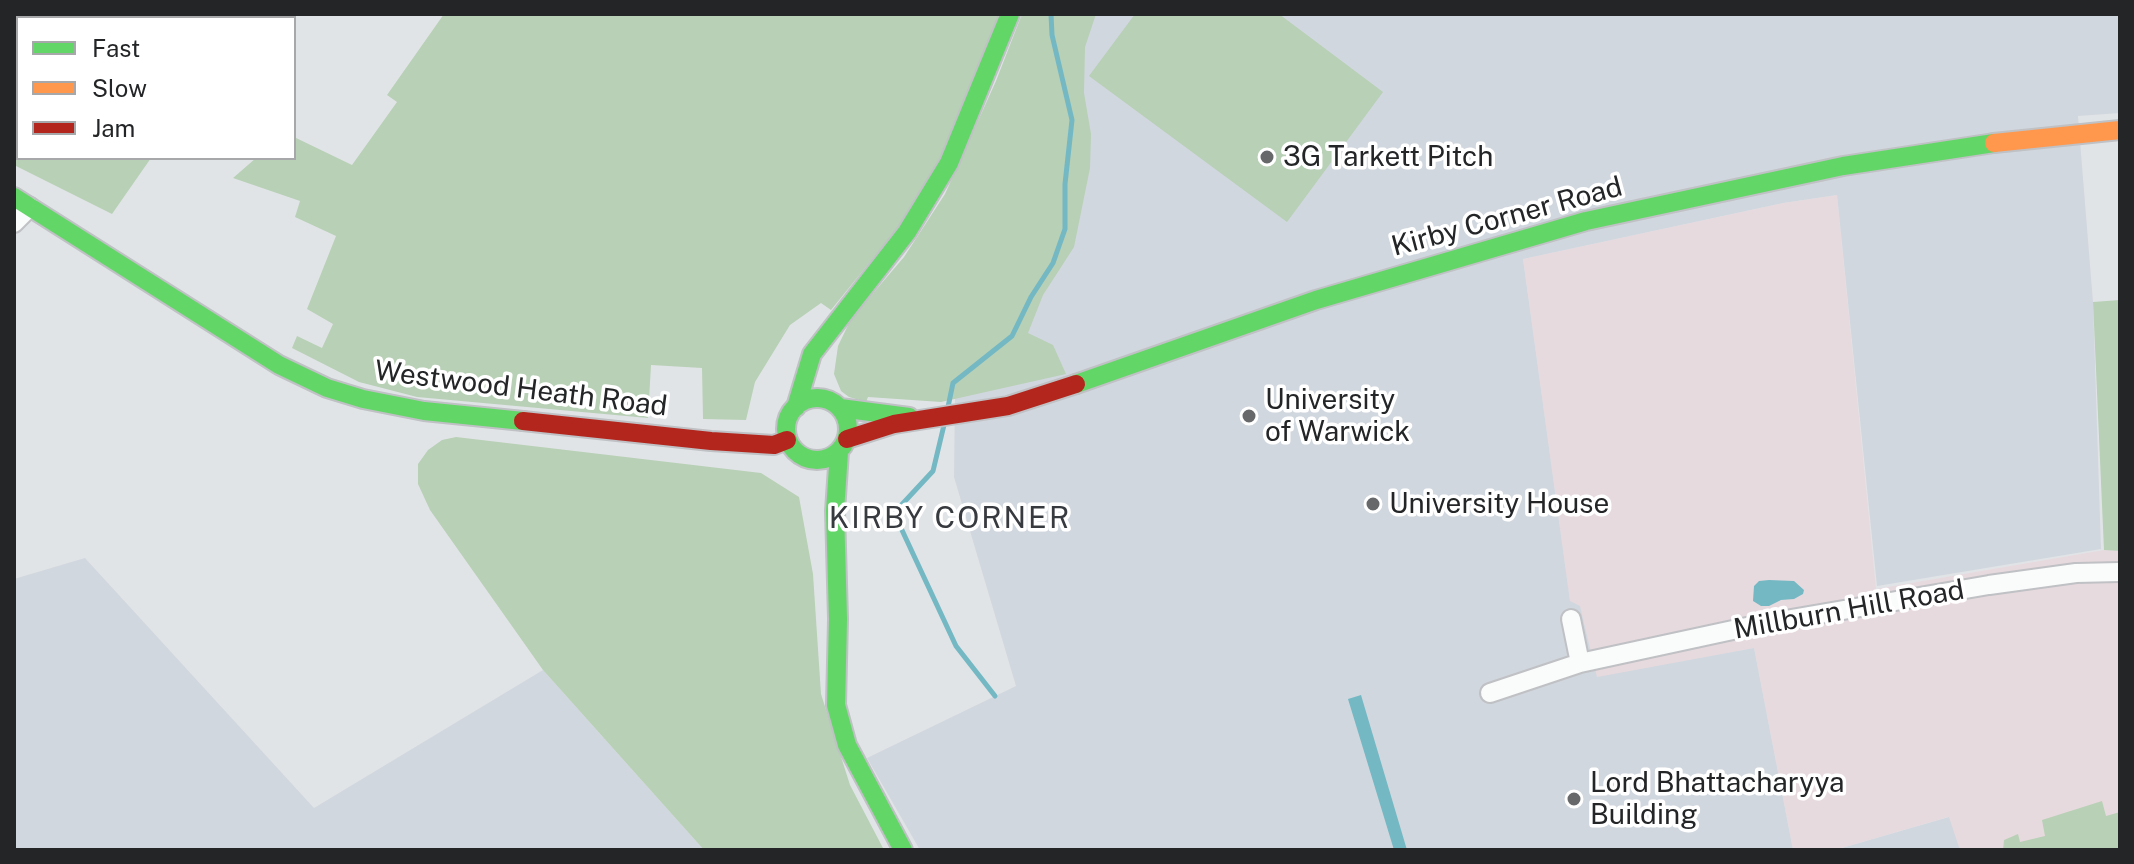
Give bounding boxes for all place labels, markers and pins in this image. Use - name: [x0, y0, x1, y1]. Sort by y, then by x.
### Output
- place label: 3G Tarkett Pitch: [1283, 140, 1493, 174]
- marker: 3G Tarkett Pitch: [1258, 148, 1276, 166]
- place label: University of Warwick: [1265, 383, 1410, 449]
- marker: University of Warwick: [1240, 407, 1258, 425]
- place label: University House: [1389, 487, 1609, 521]
- marker: University House: [1364, 495, 1382, 513]
- place label: Lord Bhattacharyya Building: [1590, 766, 1845, 832]
- marker: Lord Bhattacharyya Building: [1565, 790, 1583, 808]

